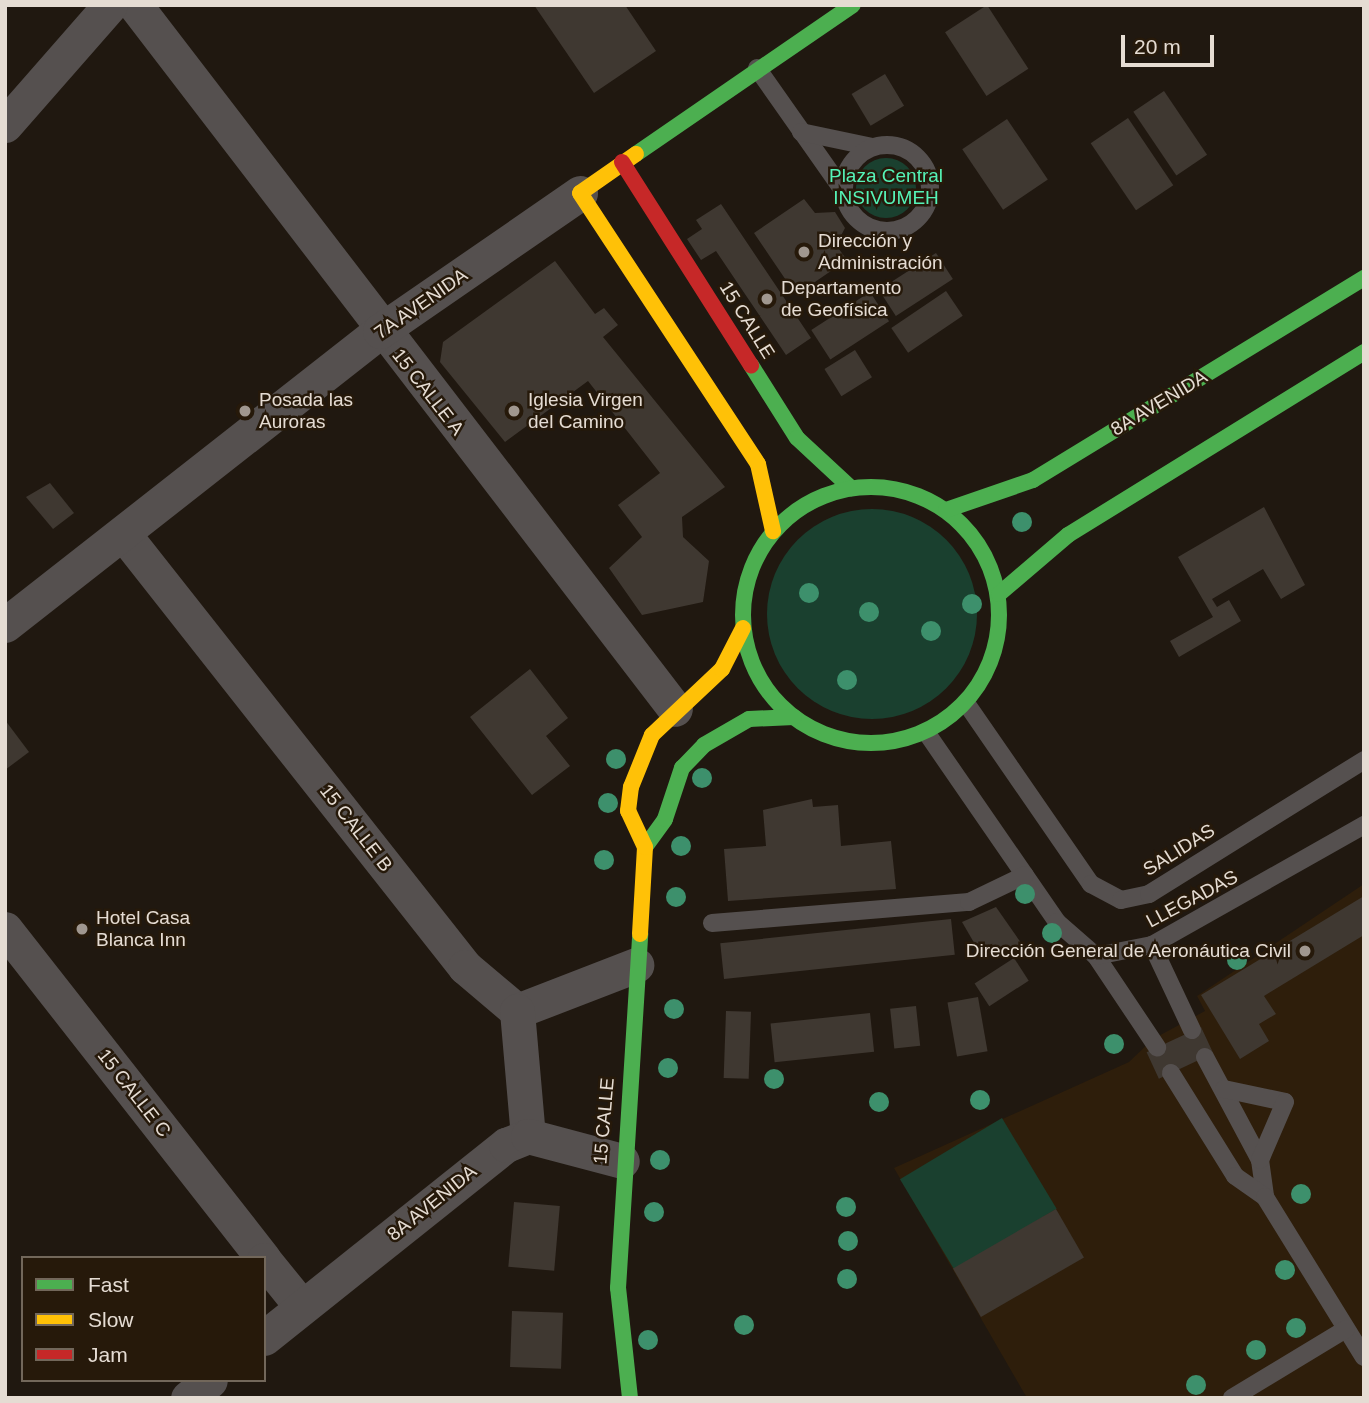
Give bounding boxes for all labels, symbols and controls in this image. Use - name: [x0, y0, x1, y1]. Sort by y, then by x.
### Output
- scale bar: [1124, 21, 1217, 65]
- text: 20 m: [1134, 35, 1181, 58]
- park label: Plaza Central INSIVUMEH: [829, 165, 943, 209]
- place label: Dirección y Administración: [818, 230, 943, 274]
- marker: Dirección y Administración: [796, 244, 812, 260]
- street label: 7A AVENIDA: [369, 263, 473, 345]
- street label: 15 CALLE: [714, 277, 780, 363]
- place label: Departamento de Geofísica: [781, 277, 901, 321]
- marker: Departamento de Geofísica: [759, 291, 775, 307]
- street label: 15 CALLE A: [387, 344, 469, 440]
- street label: 8A AVENIDA: [1106, 365, 1212, 441]
- place label: Posada las Auroras: [259, 389, 353, 433]
- place label: Iglesia Virgen del Camino: [528, 389, 643, 433]
- marker: Posada las Auroras: [237, 403, 253, 419]
- marker: Iglesia Virgen del Camino: [506, 403, 522, 419]
- street label: 15 CALLE B: [315, 780, 397, 876]
- street label: SALIDAS: [1139, 819, 1219, 881]
- street label: LLEGADAS: [1142, 865, 1242, 933]
- place label: Hotel Casa Blanca Inn: [96, 907, 190, 951]
- marker: Hotel Casa Blanca Inn: [74, 921, 90, 937]
- place label: Dirección General de Aeronáutica Civil: [965, 940, 1291, 962]
- marker: Dirección General de Aeronáutica Civil: [1297, 943, 1313, 959]
- street label: 15 CALLE C: [93, 1044, 175, 1142]
- street label: 15 CALLE: [589, 1077, 619, 1165]
- street label: 8A AVENIDA: [382, 1159, 482, 1247]
- legend: [21, 1256, 266, 1382]
- text: Fast: [88, 1273, 129, 1296]
- text: Slow: [88, 1308, 134, 1331]
- text: Jam: [88, 1343, 128, 1366]

